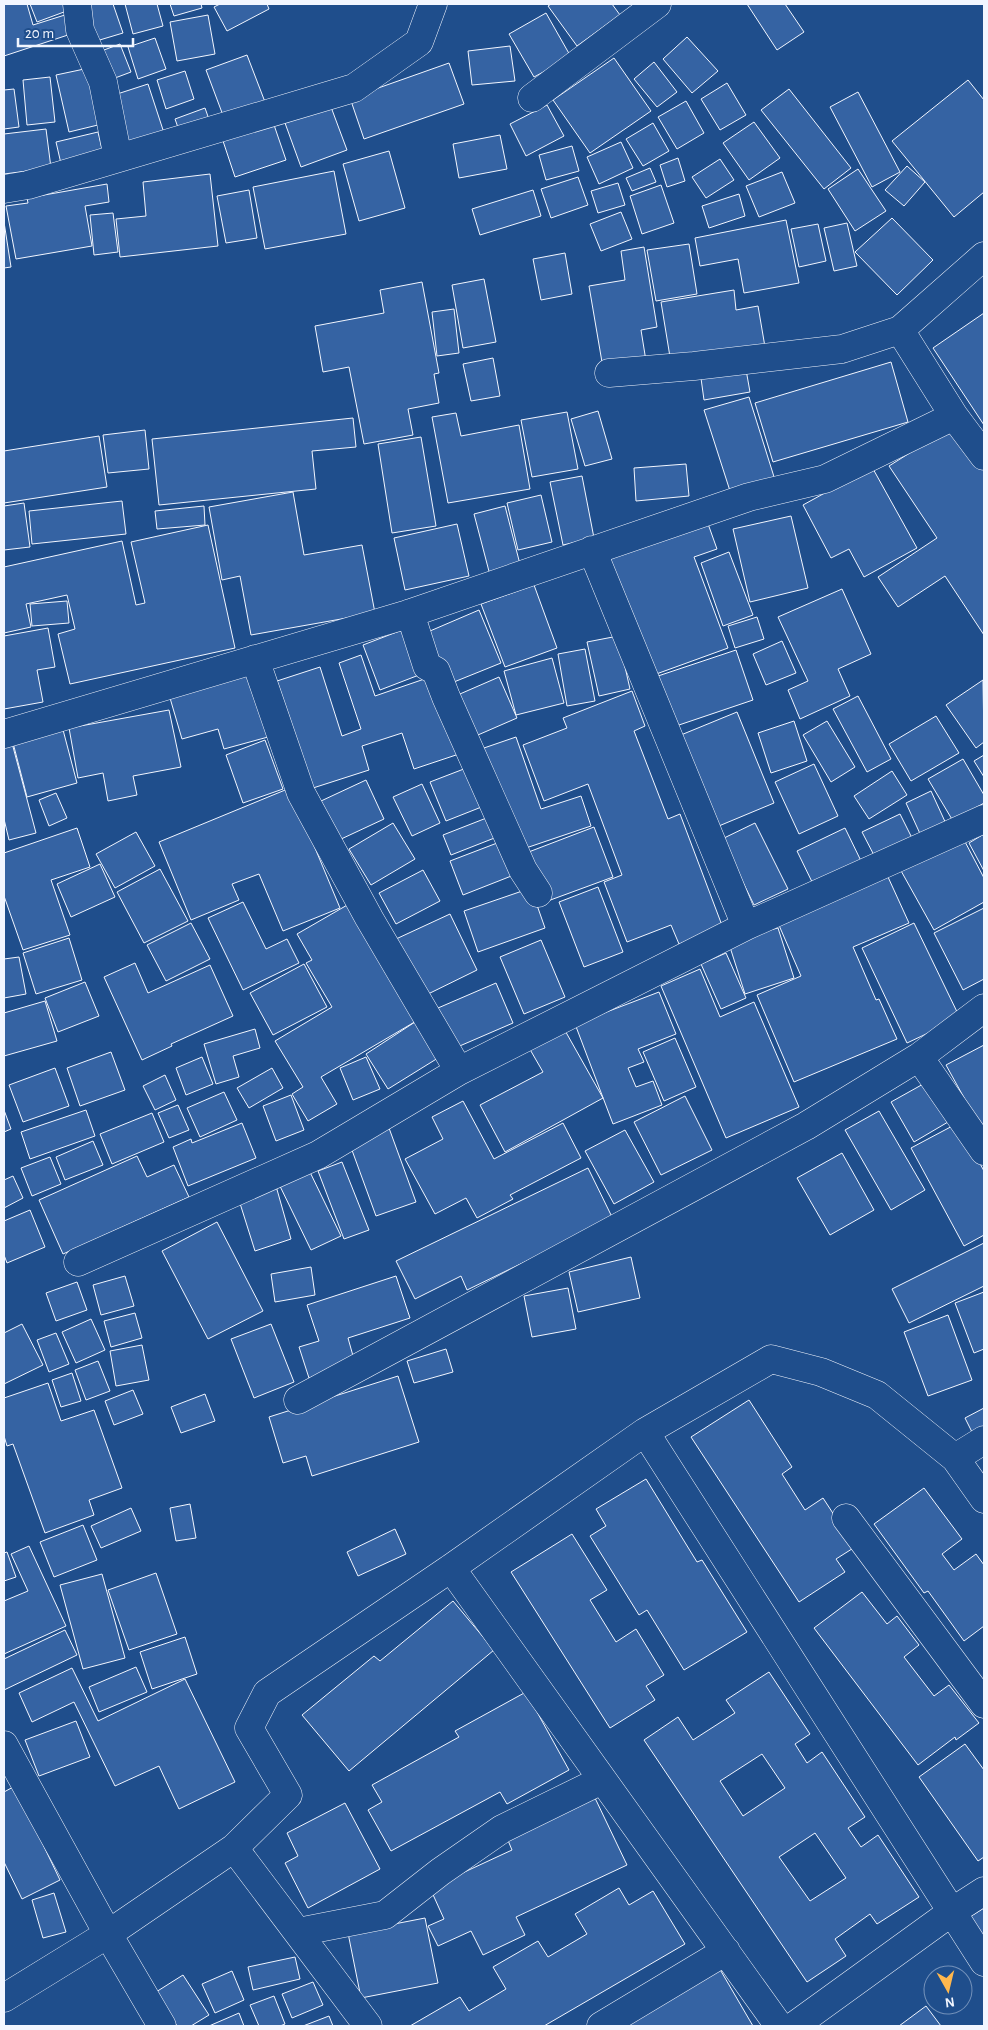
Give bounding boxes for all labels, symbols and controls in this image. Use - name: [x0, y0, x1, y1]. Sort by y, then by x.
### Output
- scale bar: [18, 15, 132, 47]
- text: 20 m: [25, 26, 54, 41]
- north arrow: [923, 1965, 973, 2015]
- text: N: [944, 1994, 955, 2009]

